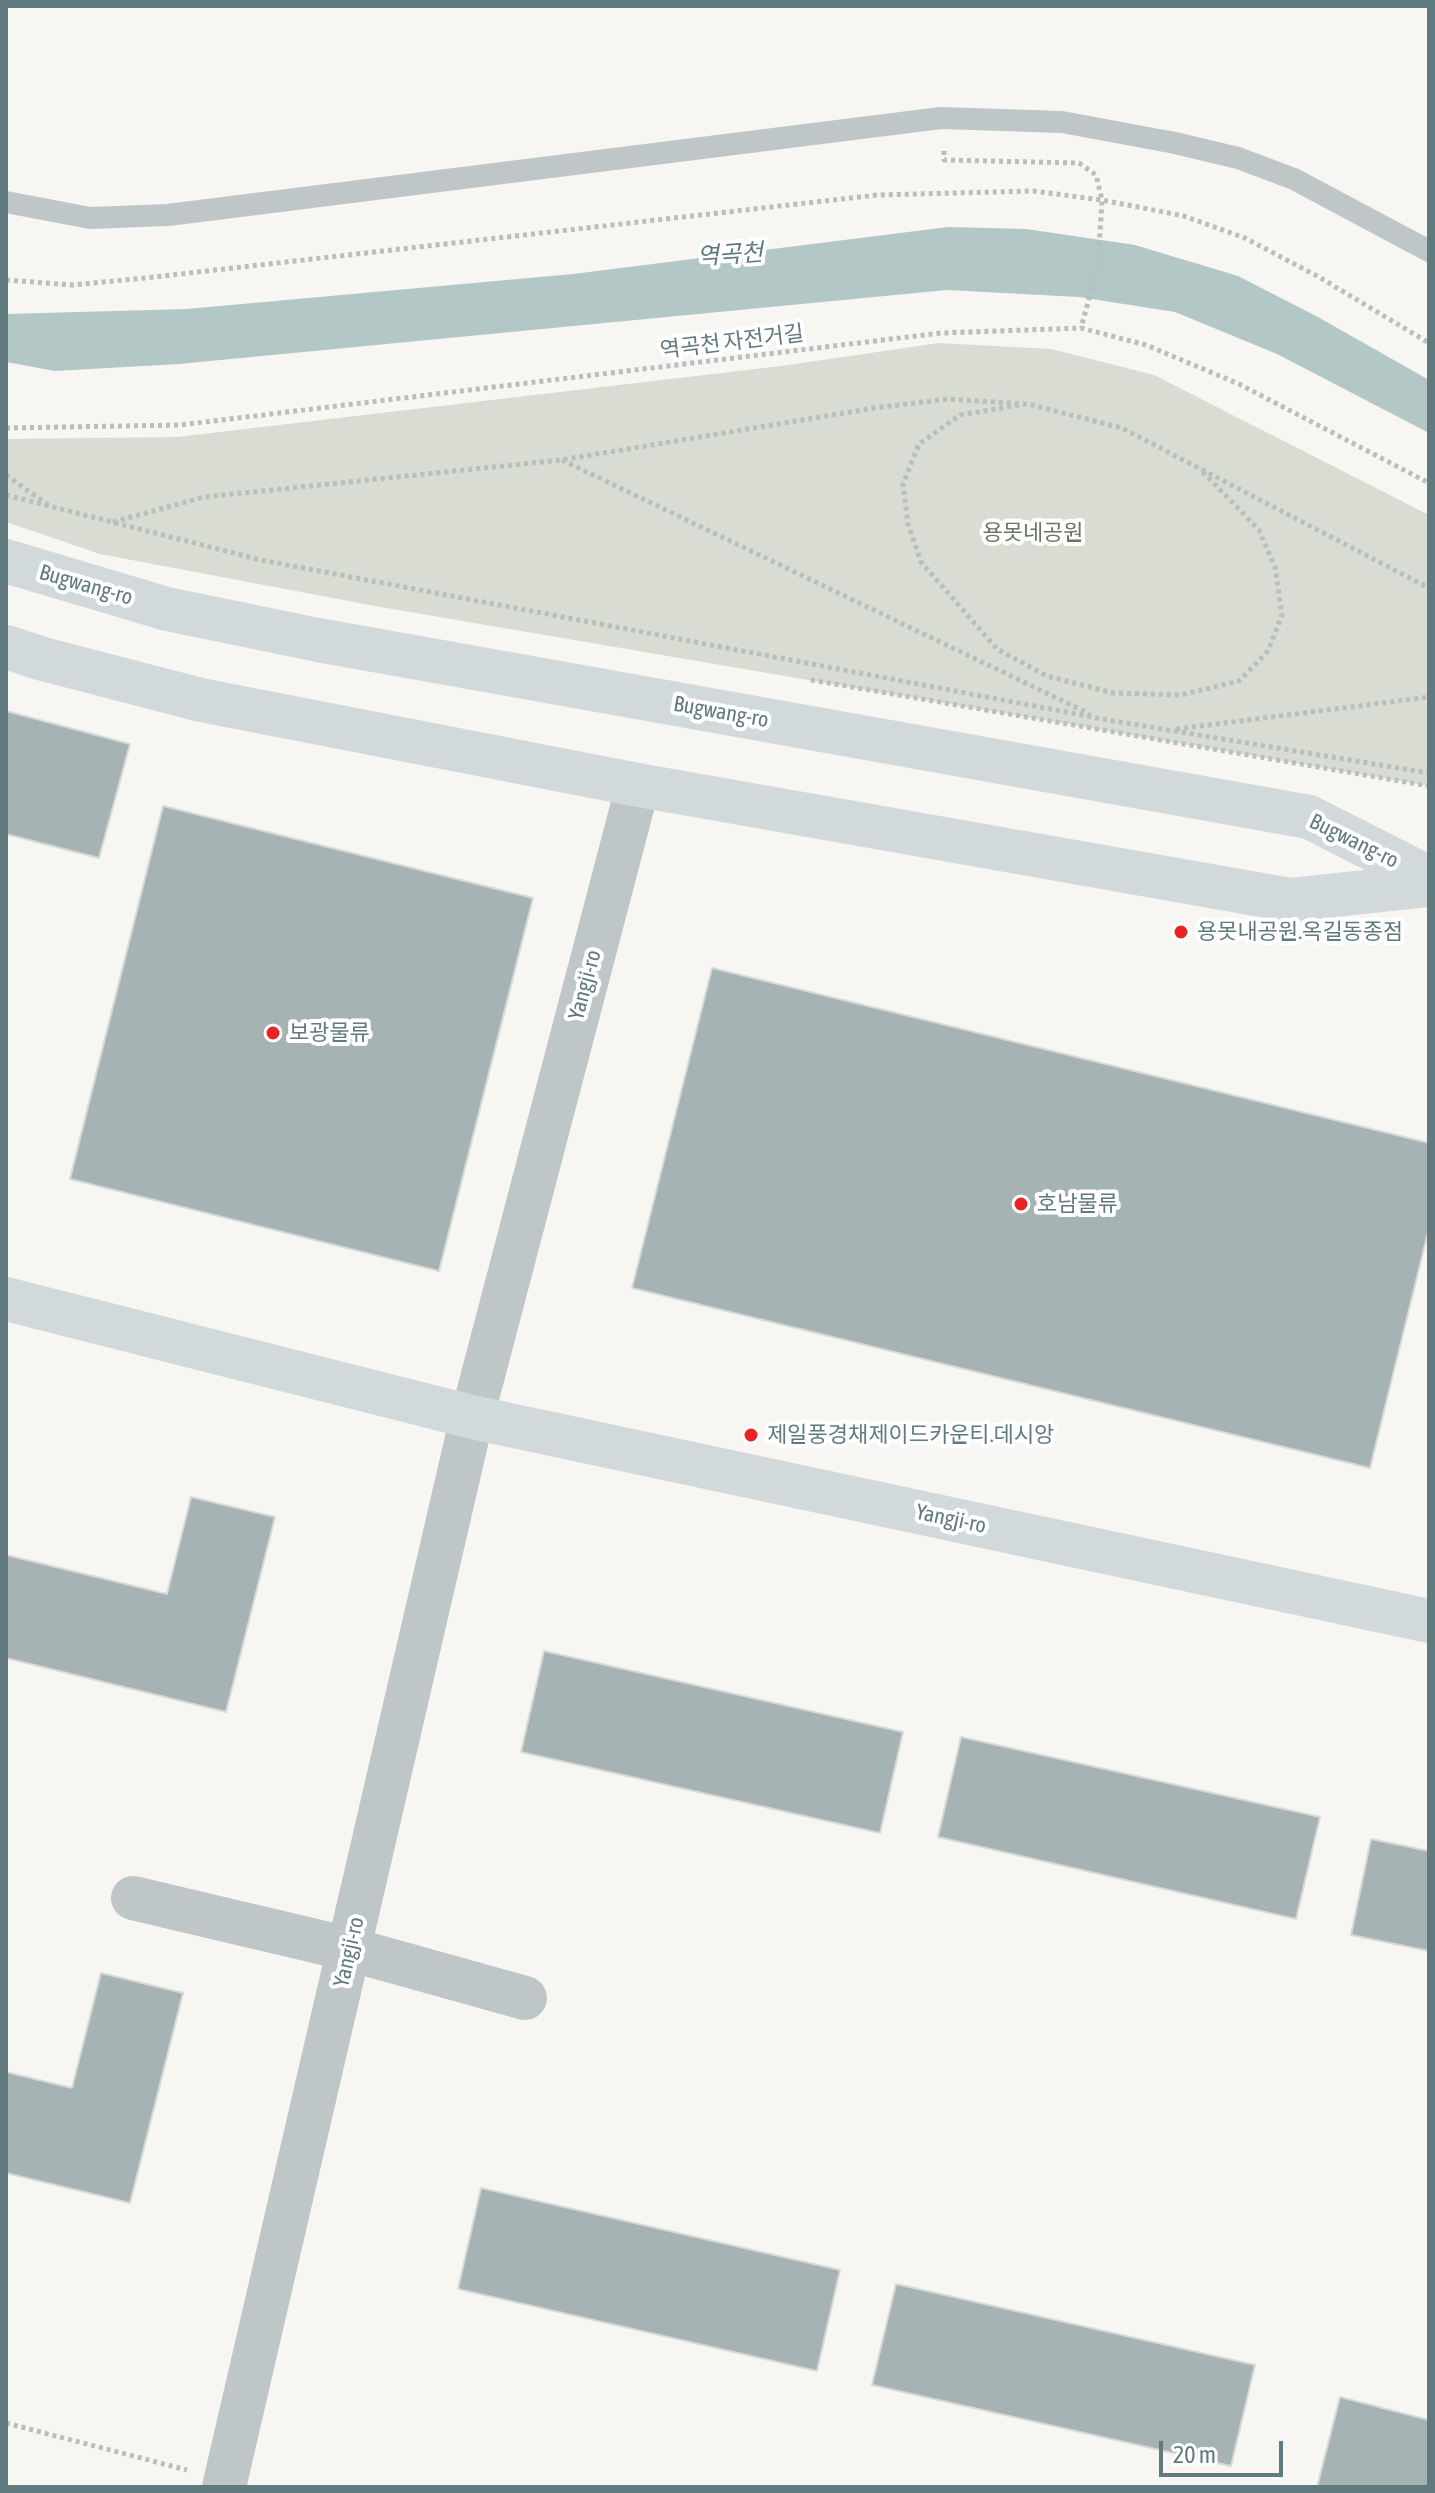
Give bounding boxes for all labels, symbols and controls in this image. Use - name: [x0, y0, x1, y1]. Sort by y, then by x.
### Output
- water label: 역곡천: [696, 238, 764, 272]
- street label: 역곡천 자전거길: [659, 320, 805, 364]
- park label: 용못네공원: [982, 520, 1084, 546]
- street label: Bugwang-ro: [36, 559, 136, 611]
- street label: Bugwang-ro: [671, 691, 771, 733]
- street label: Bugwang-ro: [1305, 808, 1403, 874]
- place label: 용못내공원.옥길동종점: [1197, 919, 1403, 945]
- marker: 용못내공원.옥길동종점: [1172, 923, 1190, 941]
- street label: Yangji-ro: [563, 947, 607, 1023]
- place label: 보광물류: [289, 1020, 370, 1046]
- marker: 보광물류: [264, 1024, 282, 1042]
- place label: 호남물류: [1037, 1191, 1118, 1217]
- marker: 호남물류: [1012, 1195, 1030, 1213]
- place label: 제일풍경채제이드카운티.데시앙: [767, 1422, 1054, 1448]
- marker: 제일풍경채제이드카운티.데시앙: [742, 1426, 760, 1444]
- street label: Yangji-ro: [913, 1499, 989, 1539]
- street label: Yangji-ro: [328, 1914, 370, 1990]
- scale bar: [1163, 2425, 1287, 2475]
- text: 20 m: [1173, 2441, 1216, 2468]

